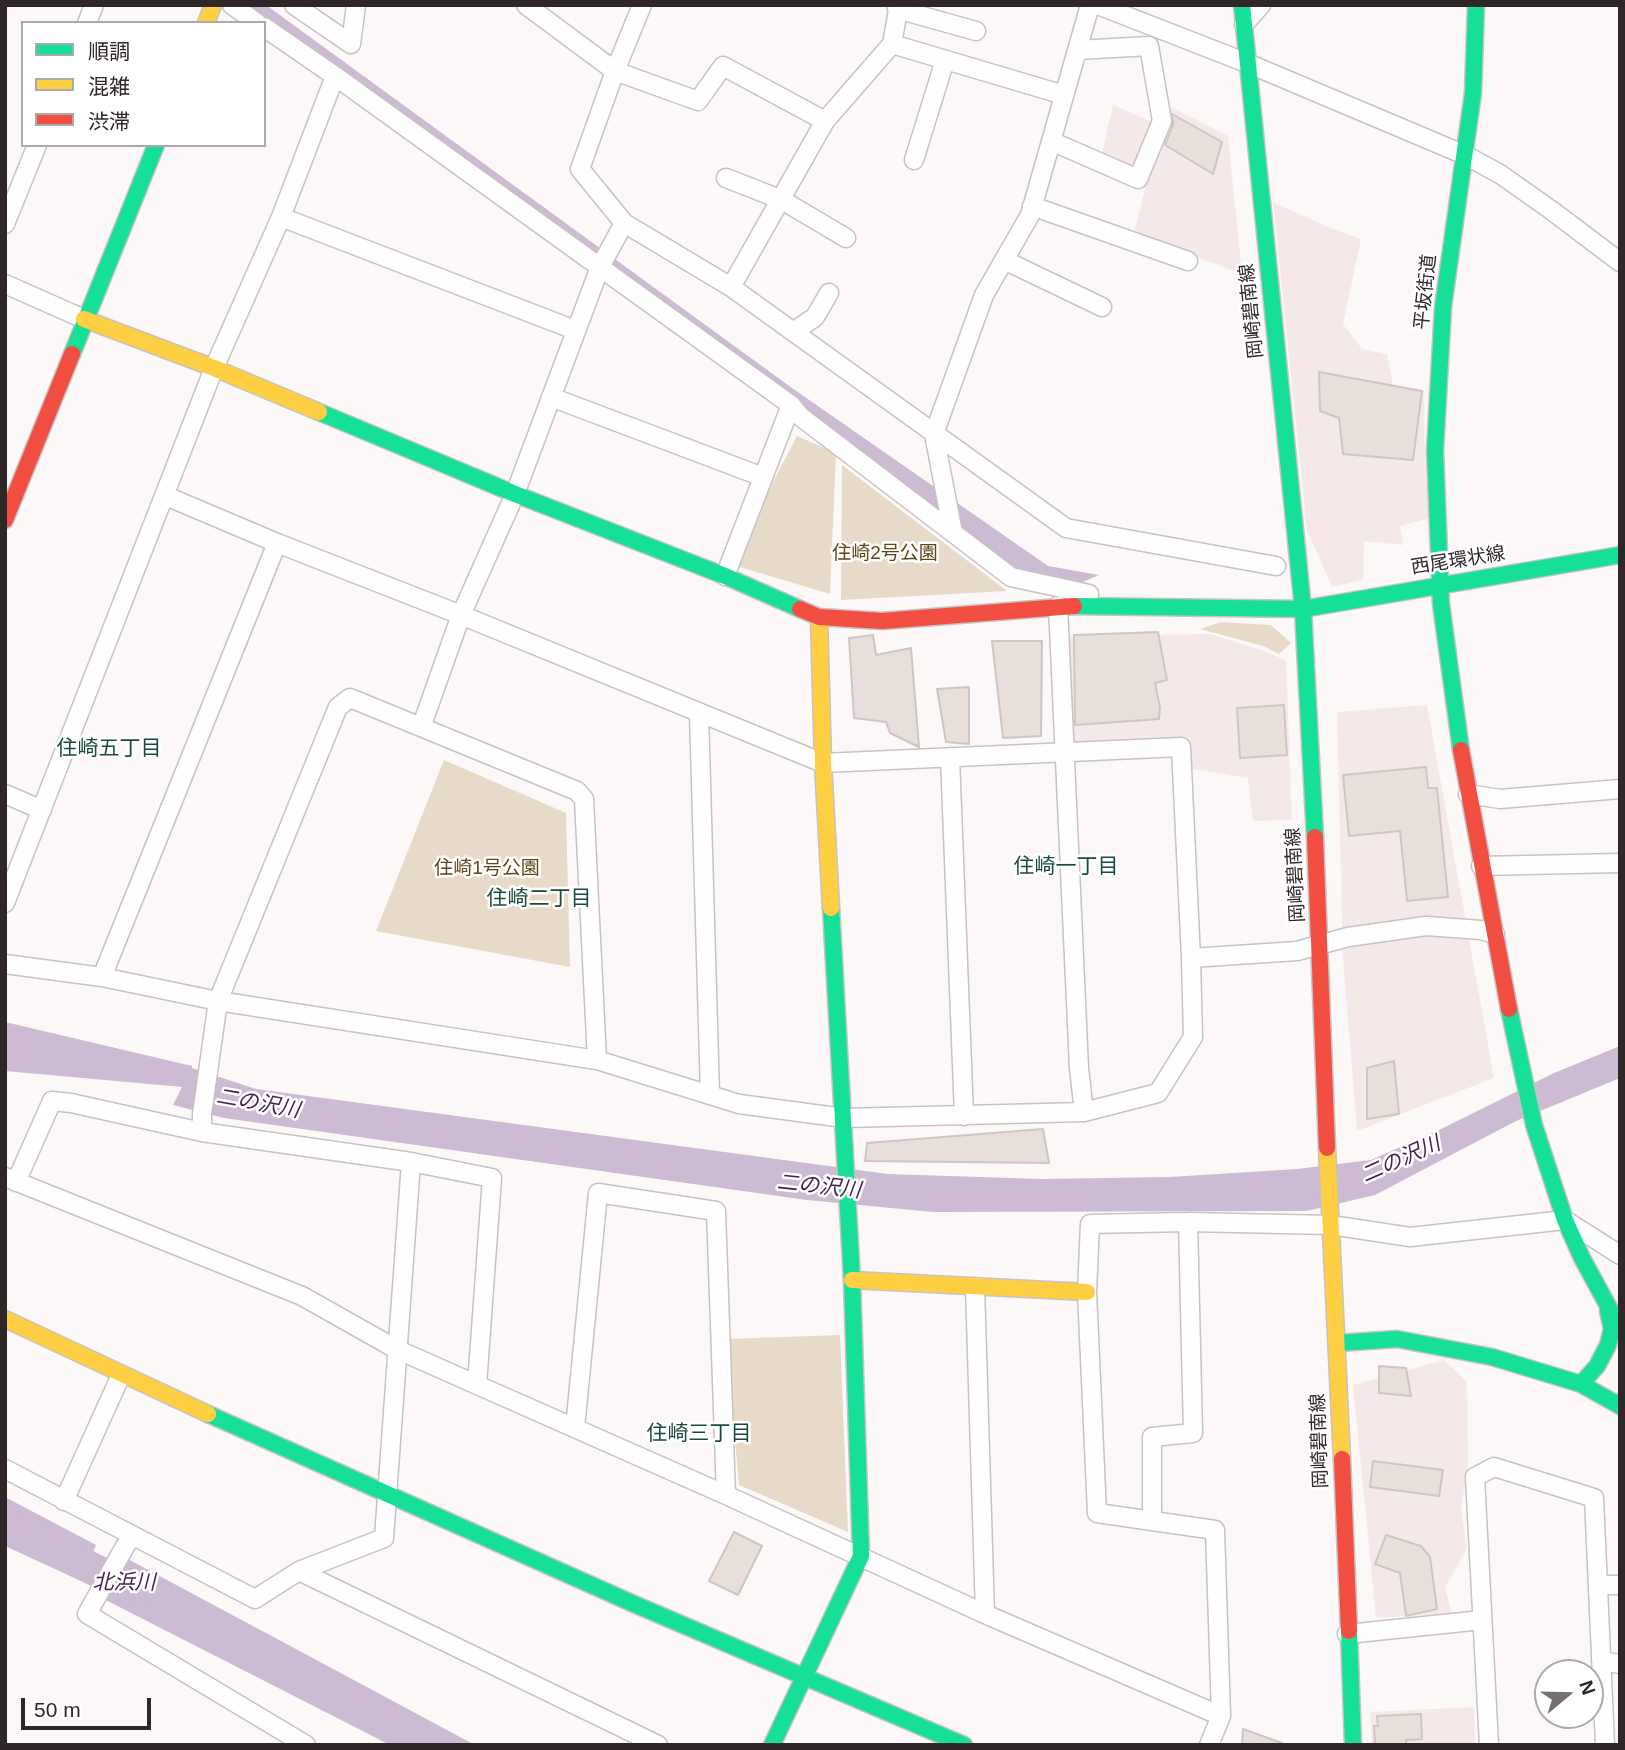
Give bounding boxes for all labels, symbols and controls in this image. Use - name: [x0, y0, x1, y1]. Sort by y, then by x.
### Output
- legend: [21, 21, 266, 147]
- text: 順調: [88, 40, 130, 63]
- text: 混雑: [88, 75, 130, 98]
- text: 渋滞: [88, 110, 130, 133]
- street label: 平坂街道: [1411, 253, 1441, 331]
- street label: 岡崎碧南線: [1236, 263, 1268, 359]
- street label: 西尾環状線: [1409, 542, 1507, 580]
- park label: 住崎2号公園: [832, 543, 938, 565]
- district label: 住崎五丁目: [57, 736, 161, 762]
- street label: 岡崎碧南線: [1282, 827, 1310, 923]
- district label: 住崎一丁目: [1014, 854, 1118, 880]
- park label: 住崎1号公園: [434, 858, 540, 880]
- district label: 住崎二丁目: [487, 886, 591, 912]
- water label: 二の沢川: [214, 1084, 302, 1124]
- water label: 二の沢川: [1358, 1131, 1444, 1189]
- water label: 二の沢川: [776, 1170, 862, 1204]
- street label: 岡崎碧南線: [1307, 1393, 1333, 1489]
- district label: 住崎三丁目: [647, 1421, 751, 1447]
- water label: 北浜川: [93, 1570, 155, 1596]
- north arrow: [1534, 1659, 1604, 1729]
- text: N: [1575, 1678, 1600, 1698]
- scale bar: [24, 1684, 154, 1728]
- text: 50 m: [34, 1698, 81, 1721]

